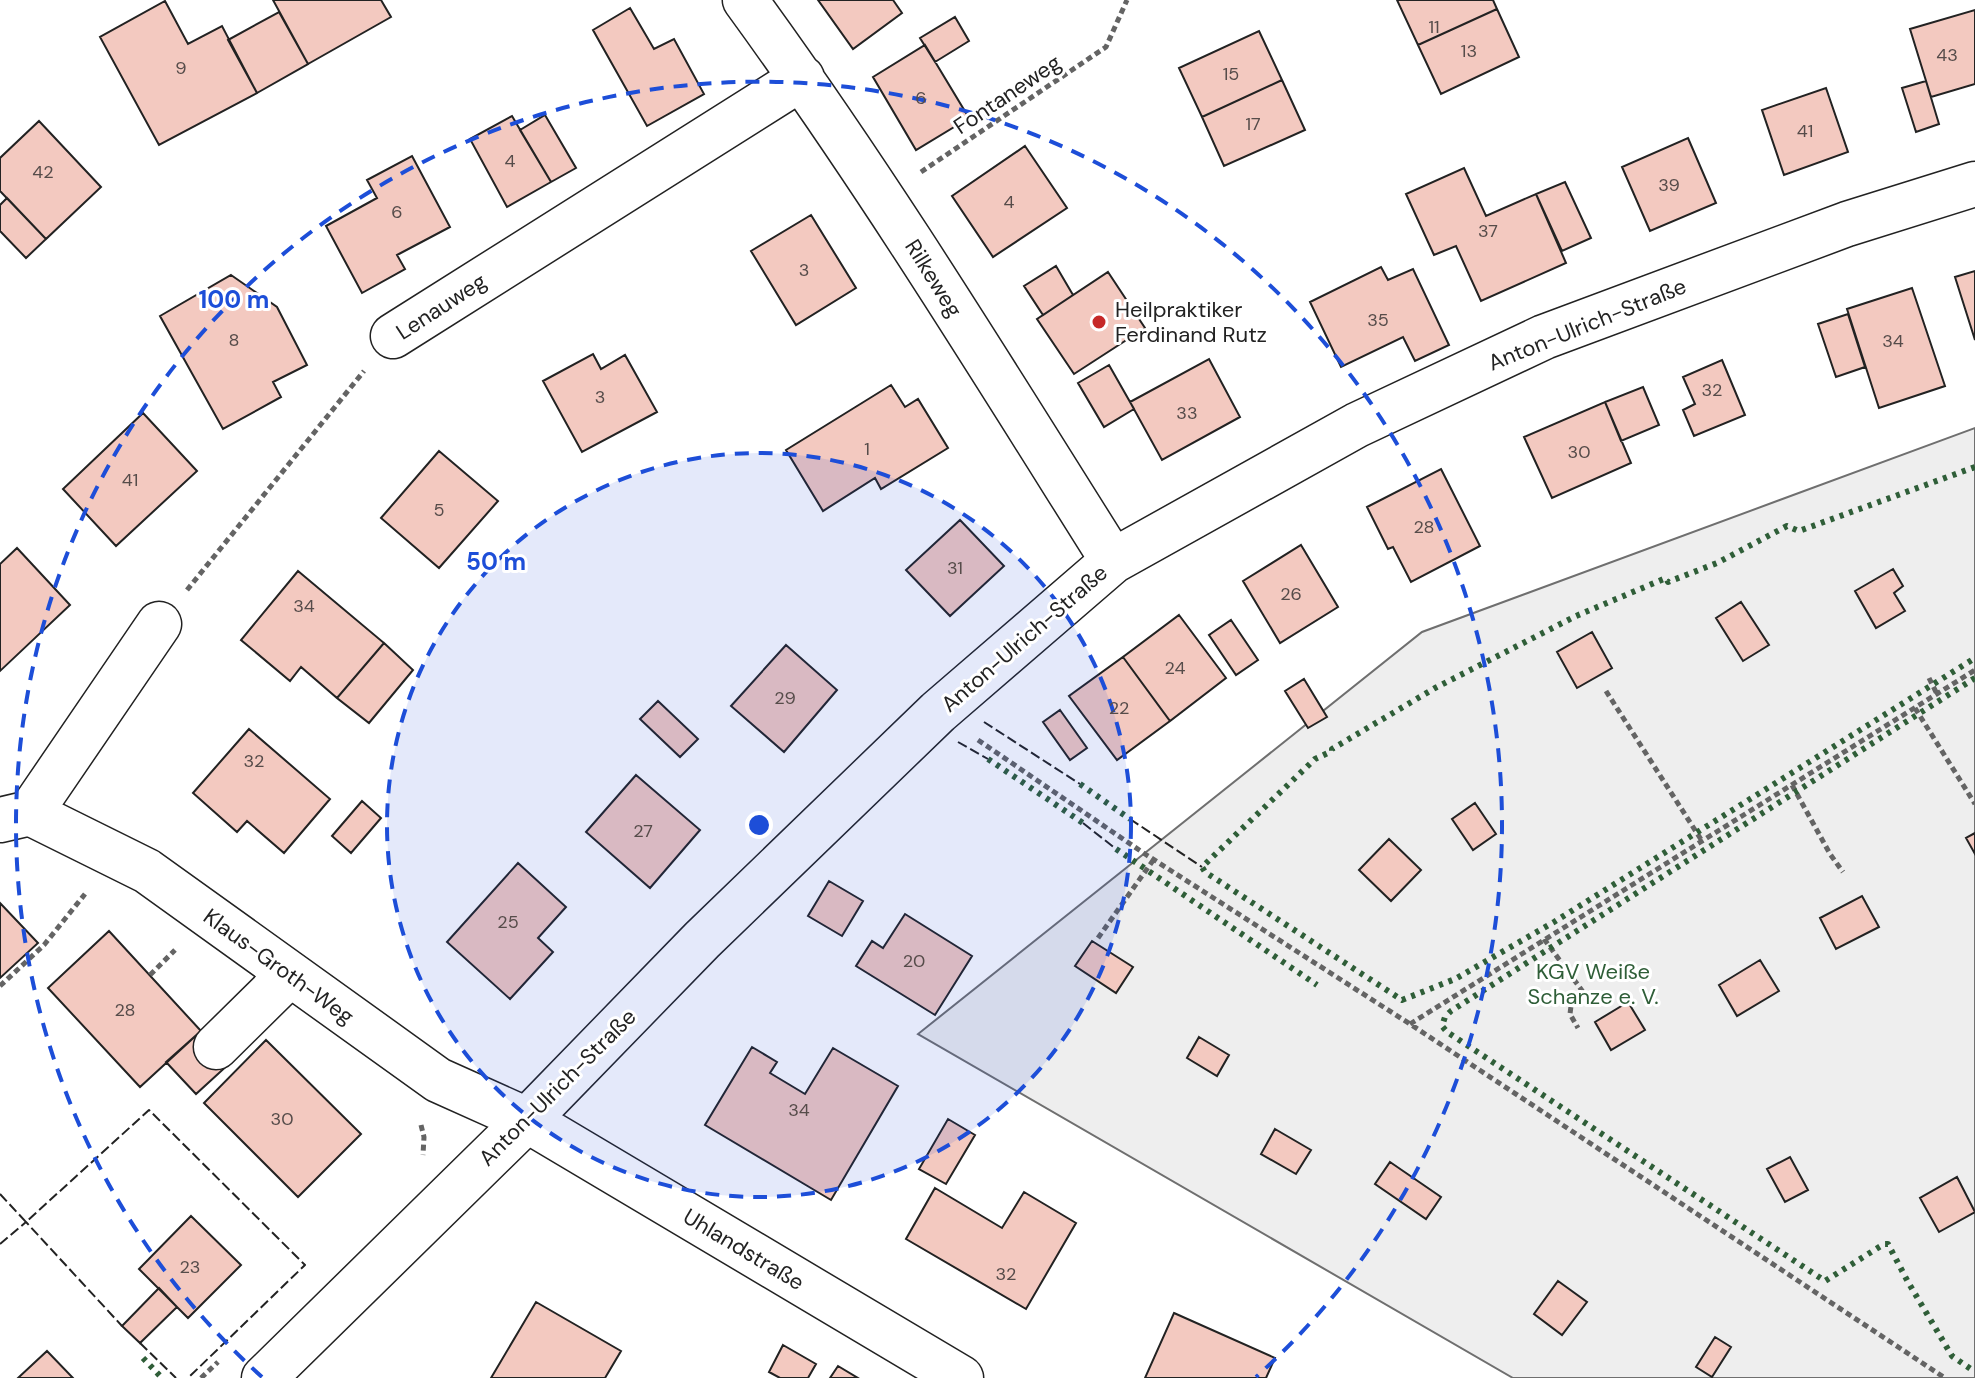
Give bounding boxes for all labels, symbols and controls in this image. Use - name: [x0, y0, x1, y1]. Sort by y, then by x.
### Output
- house number: 11: [1428, 15, 1440, 39]
- house number: 13: [1461, 39, 1477, 63]
- house number: 43: [1936, 43, 1958, 67]
- street label: Fontaneweg: [948, 48, 1067, 141]
- house number: 9: [175, 56, 187, 80]
- house number: 15: [1223, 62, 1239, 86]
- house number: 6: [915, 86, 927, 110]
- house number: 17: [1245, 112, 1261, 136]
- house number: 41: [1797, 119, 1813, 143]
- house number: 4: [505, 149, 516, 173]
- house number: 42: [32, 160, 54, 184]
- house number: 39: [1658, 173, 1680, 197]
- house number: 4: [1004, 190, 1015, 214]
- house number: 6: [391, 200, 403, 224]
- house number: 37: [1478, 219, 1498, 243]
- street label: Rilkeweg: [898, 234, 969, 323]
- house number: 3: [799, 258, 809, 282]
- street label: Lenauweg: [391, 267, 492, 346]
- street label: Anton-Ulrich-Straße: [1484, 271, 1691, 377]
- text: 100 m: [199, 284, 269, 315]
- place label: Heilpraktiker Ferdinand Rutz: [1115, 295, 1267, 349]
- house number: 35: [1367, 308, 1389, 332]
- marker: Heilpraktiker Ferdinand Rutz: [1090, 313, 1108, 331]
- house number: 8: [229, 328, 239, 352]
- house number: 34: [1882, 329, 1904, 353]
- house number: 32: [1701, 378, 1723, 402]
- house number: 3: [595, 385, 605, 409]
- house number: 33: [1176, 401, 1198, 425]
- house number: 1: [864, 437, 870, 461]
- house number: 30: [1568, 440, 1590, 464]
- house number: 41: [122, 468, 138, 492]
- house number: 5: [434, 498, 444, 522]
- house number: 28: [1413, 515, 1435, 539]
- text: 50 m: [466, 546, 526, 577]
- house number: 31: [947, 556, 963, 580]
- street label: Anton-Ulrich-Straße: [935, 558, 1114, 719]
- house number: 26: [1280, 582, 1302, 606]
- house number: 34: [293, 594, 315, 618]
- house number: 24: [1165, 656, 1186, 680]
- house number: 29: [774, 686, 796, 710]
- house number: 22: [1109, 696, 1129, 720]
- house number: 32: [243, 749, 265, 773]
- centre of rings: [745, 811, 773, 839]
- house number: 27: [633, 819, 653, 843]
- street label: Klaus-Groth-Weg: [198, 902, 360, 1031]
- house number: 25: [497, 910, 519, 934]
- house number: 20: [903, 949, 925, 973]
- park label: KGV Weiße Schanze e. V.: [1527, 957, 1659, 1011]
- house number: 28: [114, 998, 136, 1022]
- street label: Anton-Ulrich-Straße: [472, 1002, 642, 1172]
- house number: 34: [788, 1098, 810, 1122]
- house number: 30: [271, 1107, 293, 1131]
- street label: Uhlandstraße: [678, 1202, 810, 1297]
- house number: 23: [179, 1255, 201, 1279]
- house number: 32: [995, 1262, 1017, 1286]

